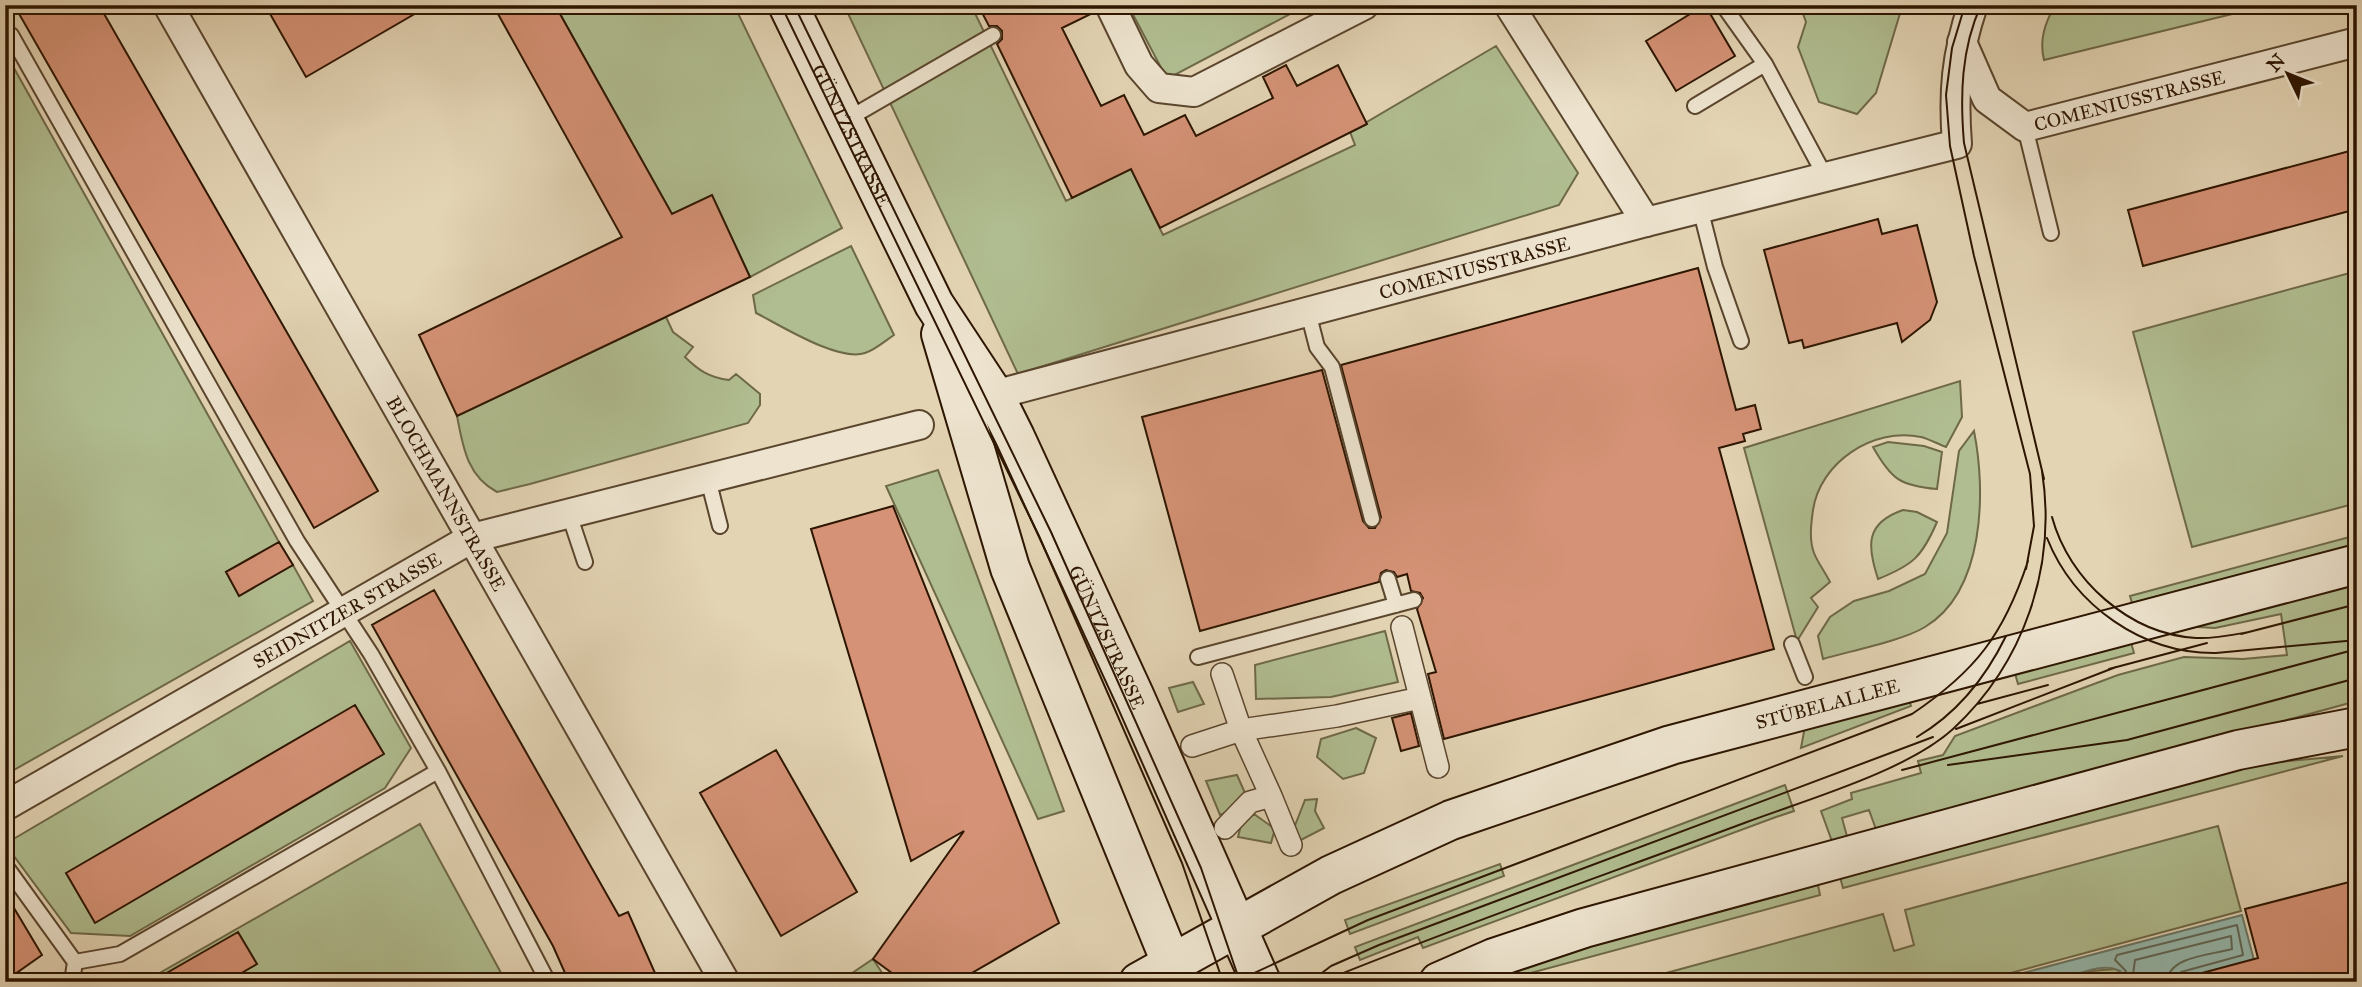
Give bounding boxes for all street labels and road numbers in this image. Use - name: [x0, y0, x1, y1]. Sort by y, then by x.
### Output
- street label: GÜNTZSTRASSE: [807, 60, 896, 211]
- street label: COMENIUSSTRASSE: [2031, 65, 2227, 136]
- street label: COMENIUSSTRASSE: [1377, 231, 1573, 304]
- street label: BLOCHMANNSTRASSE: [382, 392, 511, 595]
- street label: SEIDNITZER STRASSE: [248, 547, 445, 673]
- street label: GÜNTZSTRASSE: [1064, 562, 1150, 713]
- street label: STÜBELALLEE: [1753, 674, 1902, 734]

